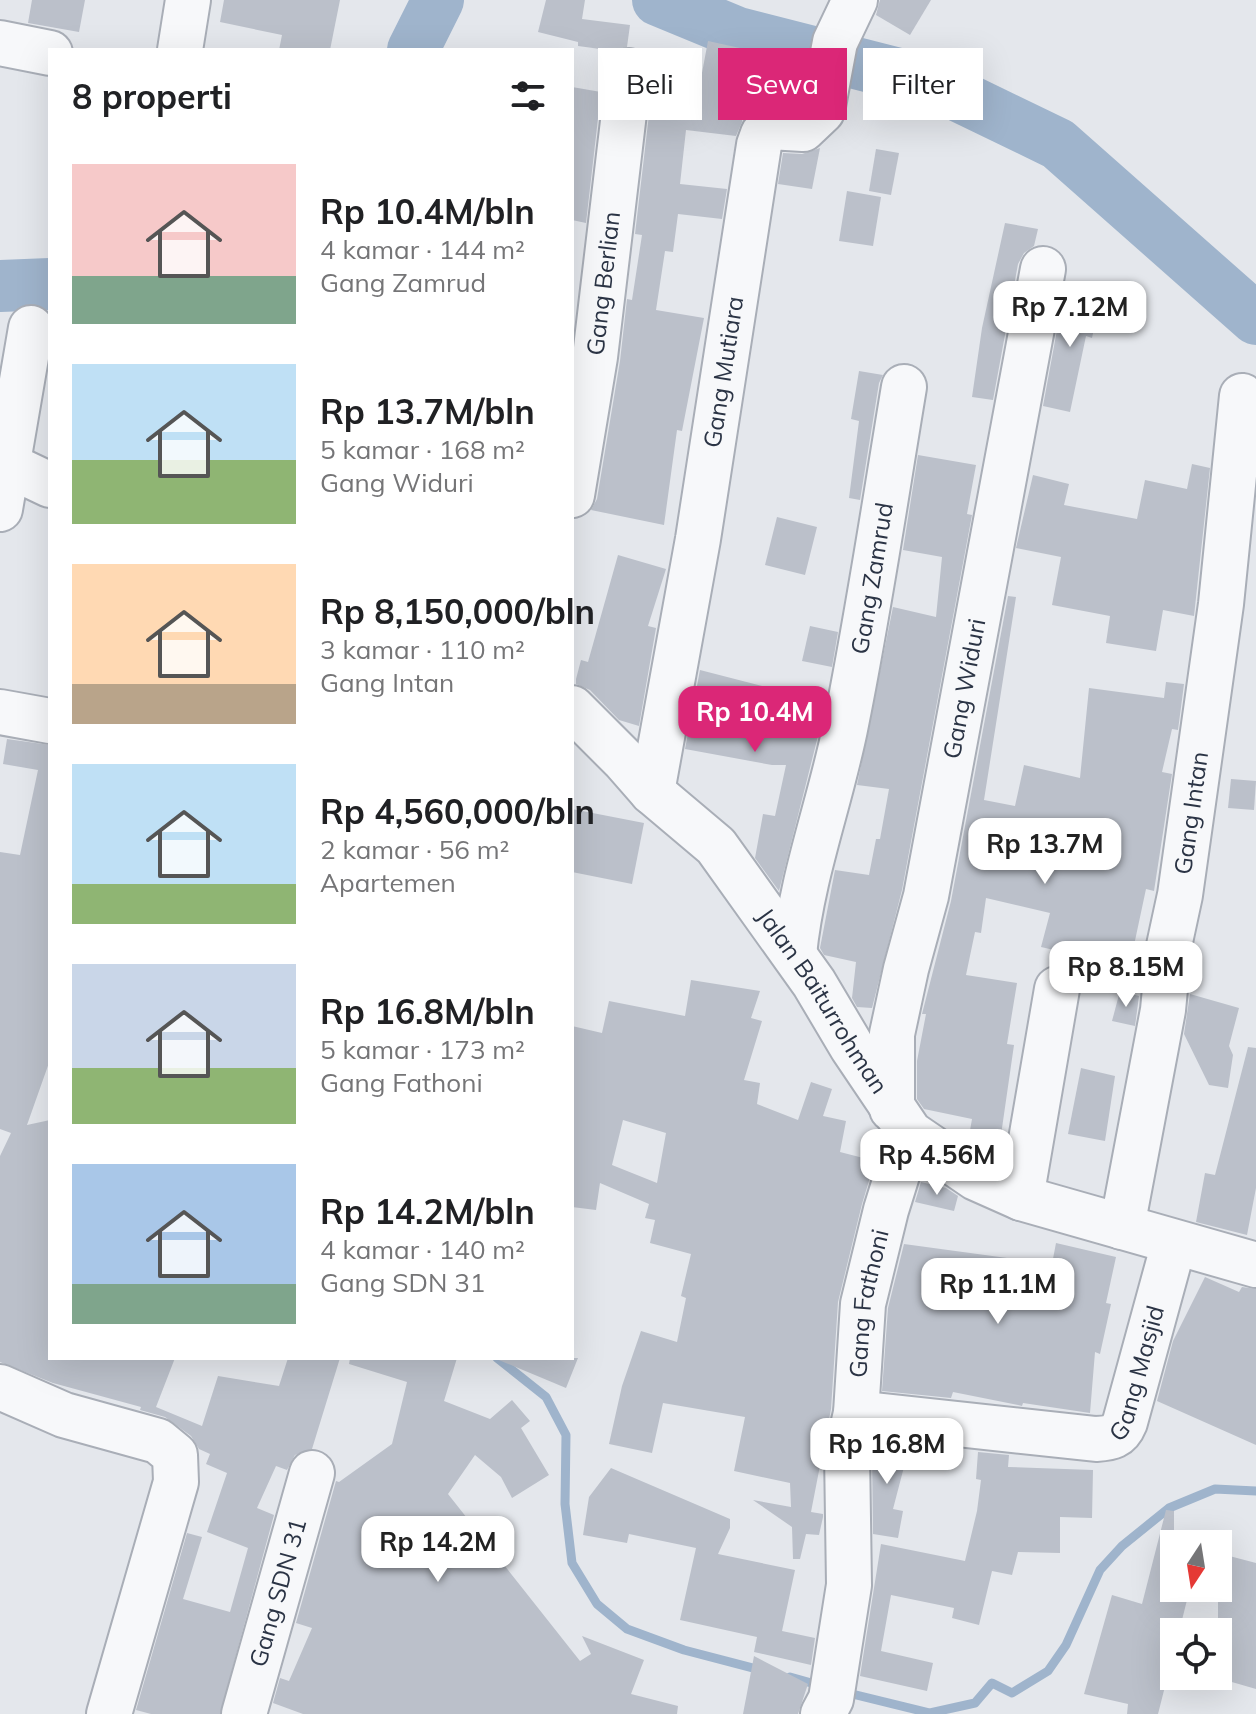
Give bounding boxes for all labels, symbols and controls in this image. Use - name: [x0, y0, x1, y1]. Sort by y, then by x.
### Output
- chip: Beli: [598, 48, 702, 120]
- chip: Sewa: [718, 48, 847, 120]
- chip: Filter: [863, 48, 983, 120]
- icon: filters: [506, 74, 550, 118]
- text: 8 properti: [72, 75, 232, 118]
- text: Rp 10.4M/bln: [320, 190, 535, 233]
- icon: home: [136, 196, 232, 292]
- street label: Gang Berlian: [579, 210, 626, 357]
- text: 4 kamar · 144 m²: [320, 233, 525, 266]
- text: Gang Zamrud: [320, 266, 486, 299]
- pin: Rp 7.12M: [987, 281, 1153, 349]
- text: Rp 7.12M: [1011, 290, 1129, 323]
- street label: Gang Mutiara: [696, 294, 749, 450]
- text: Rp 13.7M/bln: [320, 390, 535, 433]
- icon: home: [136, 396, 232, 492]
- text: 5 kamar · 168 m²: [320, 433, 525, 466]
- text: Gang Widuri: [320, 466, 474, 499]
- street label: Gang Zamrud: [844, 500, 899, 656]
- text: Rp 8,150,000/bln: [320, 590, 595, 633]
- icon: home: [136, 596, 232, 692]
- street label: Gang Widuri: [936, 616, 991, 761]
- text: 3 kamar · 110 m²: [320, 633, 525, 666]
- text: Gang Intan: [320, 666, 454, 699]
- pin: Rp 10.4M: [672, 686, 838, 754]
- text: Rp 10.4M: [696, 695, 814, 728]
- street label: Gang Intan: [1167, 749, 1214, 876]
- text: Rp 4,560,000/bln: [320, 790, 595, 833]
- icon: home: [136, 796, 232, 892]
- pin: Rp 13.7M: [962, 818, 1128, 886]
- text: Rp 13.7M: [986, 827, 1104, 860]
- text: 2 kamar · 56 m²: [320, 833, 509, 866]
- text: Apartemen: [320, 866, 456, 899]
- street label: Jalan Baiturrohman: [751, 902, 895, 1099]
- pin: Rp 8.15M: [1043, 941, 1209, 1009]
- text: Rp 8.15M: [1067, 950, 1185, 983]
- text: Rp 16.8M/bln: [320, 990, 535, 1033]
- icon: home: [136, 996, 232, 1092]
- text: 5 kamar · 173 m²: [320, 1033, 525, 1066]
- text: Gang Fathoni: [320, 1066, 483, 1099]
- pin: Rp 4.56M: [854, 1129, 1020, 1197]
- text: Rp 4.56M: [878, 1138, 996, 1171]
- text: Rp 14.2M/bln: [320, 1190, 535, 1233]
- icon: home: [136, 1196, 232, 1292]
- street label: Gang Fathoni: [842, 1226, 895, 1379]
- text: 4 kamar · 140 m²: [320, 1233, 525, 1266]
- pin: Rp 11.1M: [915, 1258, 1081, 1326]
- text: Gang SDN 31: [320, 1266, 485, 1299]
- text: Rp 11.1M: [939, 1267, 1057, 1300]
- street label: Gang Masjid: [1102, 1302, 1170, 1447]
- pin: Rp 16.8M: [804, 1418, 970, 1486]
- text: Rp 16.8M: [828, 1427, 946, 1460]
- street label: Gang SDN 31: [242, 1515, 312, 1670]
- pin: Rp 14.2M: [355, 1516, 521, 1584]
- text: Rp 14.2M: [379, 1525, 497, 1558]
- north arrow: [1160, 1530, 1232, 1602]
- map controls: [1160, 1530, 1232, 1690]
- button: locate: [1160, 1618, 1232, 1690]

